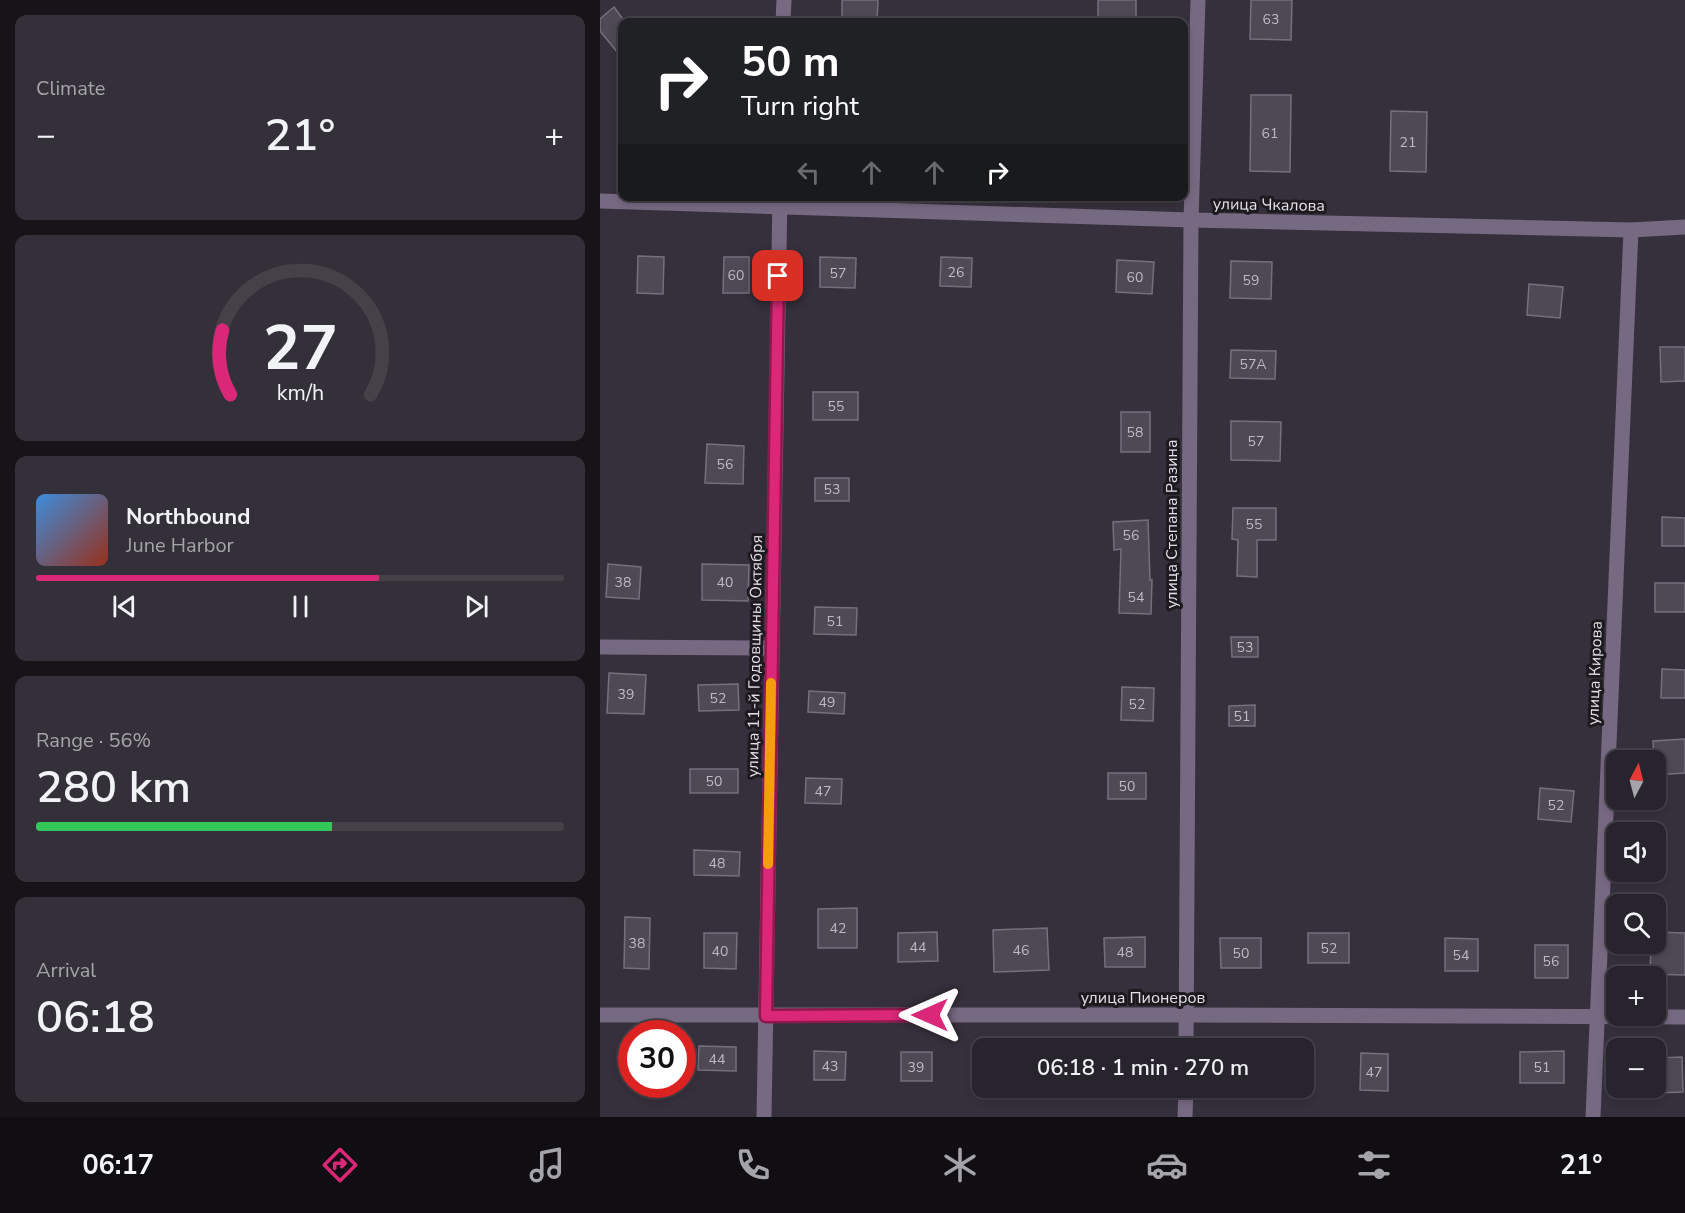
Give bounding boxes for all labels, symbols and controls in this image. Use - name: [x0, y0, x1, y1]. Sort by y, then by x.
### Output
- house number: 63: [1263, 10, 1279, 29]
- text: 50 m: [741, 34, 840, 91]
- icon: right: [642, 42, 720, 120]
- text: Climate: [36, 75, 105, 102]
- text: Turn right: [741, 88, 859, 125]
- text: 21°: [265, 105, 335, 166]
- text: −: [36, 113, 56, 158]
- text: +: [544, 113, 564, 158]
- house number: 61: [1262, 124, 1278, 143]
- house number: 21: [1400, 133, 1416, 152]
- icon: left: [792, 156, 825, 189]
- icon: ahead: [855, 156, 888, 189]
- icon: ahead: [918, 156, 951, 189]
- icon: right: [981, 156, 1014, 189]
- street label: улица Чкалова: [1213, 193, 1325, 217]
- pin: [752, 250, 803, 301]
- icon: arrive: [761, 259, 794, 292]
- house number: 26: [948, 263, 964, 282]
- house number: 57: [830, 264, 846, 283]
- house number: 60: [728, 266, 744, 285]
- house number: 60: [1127, 268, 1143, 287]
- house number: 59: [1243, 271, 1259, 290]
- text: 27: [263, 306, 337, 391]
- house number: 57А: [1239, 355, 1267, 374]
- text: km/h: [276, 379, 324, 409]
- house number: 55: [828, 397, 844, 416]
- house number: 58: [1127, 423, 1143, 442]
- house number: 57: [1248, 432, 1264, 451]
- street label: улица Степана Разина: [1161, 439, 1183, 609]
- house number: 56: [717, 455, 733, 474]
- house number: 53: [824, 480, 840, 499]
- text: Northbound: [126, 502, 250, 532]
- house number: 55: [1246, 515, 1262, 534]
- house number: 56: [1123, 526, 1139, 545]
- text: June Harbor: [126, 532, 234, 559]
- street label: улица 11-й Годовщины Октября: [742, 535, 768, 777]
- house number: 38: [615, 573, 631, 592]
- house number: 40: [717, 573, 733, 592]
- house number: 54: [1128, 588, 1144, 607]
- icon: previous: [108, 590, 141, 623]
- icon: pause: [284, 590, 317, 623]
- icon: next: [460, 590, 493, 623]
- house number: 51: [827, 612, 843, 631]
- street label: улица Кирова: [1582, 621, 1608, 726]
- house number: 53: [1237, 638, 1253, 657]
- house number: 39: [618, 685, 634, 704]
- house number: 52: [710, 689, 726, 708]
- house number: 49: [819, 693, 835, 712]
- house number: 52: [1129, 695, 1145, 714]
- house number: 51: [1234, 707, 1250, 726]
- text: Range · 56%: [36, 727, 151, 754]
- north arrow: [1606, 750, 1666, 810]
- map controls: [1606, 750, 1666, 1098]
- text: 280 km: [36, 757, 191, 818]
- house number: 50: [706, 772, 722, 791]
- house number: 50: [1119, 777, 1135, 796]
- house number: 47: [815, 782, 831, 801]
- house number: 52: [1548, 796, 1564, 815]
- button: sound: [1606, 822, 1666, 882]
- house number: 48: [709, 854, 725, 873]
- button: search: [1606, 894, 1666, 954]
- house number: 42: [830, 919, 846, 938]
- house number: 38: [629, 934, 645, 953]
- house number: 44: [910, 938, 926, 957]
- house number: 52: [1321, 939, 1337, 958]
- house number: 46: [1013, 941, 1029, 960]
- house number: 40: [712, 942, 728, 961]
- house number: 48: [1117, 943, 1133, 962]
- house number: 50: [1233, 944, 1249, 963]
- house number: 54: [1453, 946, 1469, 965]
- house number: 56: [1543, 952, 1559, 971]
- text: Arrival: [36, 957, 96, 984]
- button: +: [1606, 966, 1666, 1026]
- position arrow: [898, 983, 962, 1047]
- text: 06:18: [36, 987, 155, 1048]
- street label: улица Пионеров: [1081, 987, 1206, 1009]
- speed limit sign: 30: [618, 1020, 696, 1098]
- button: −: [1606, 1038, 1666, 1098]
- house number: 44: [709, 1050, 725, 1069]
- text: 06:18 · 1 min · 270 m: [1037, 1053, 1249, 1083]
- house number: 43: [822, 1057, 838, 1076]
- house number: 39: [908, 1058, 924, 1077]
- house number: 51: [1534, 1058, 1550, 1077]
- house number: 47: [1366, 1063, 1382, 1082]
- icon: directions: [319, 1144, 361, 1186]
- icon: music: [526, 1144, 568, 1186]
- icon: phone: [732, 1144, 774, 1186]
- icon: climate: [939, 1144, 981, 1186]
- icon: car: [1146, 1144, 1188, 1186]
- icon: filters: [1353, 1144, 1395, 1186]
- text: 06:17: [82, 1147, 154, 1184]
- text: 21°: [1560, 1147, 1602, 1184]

